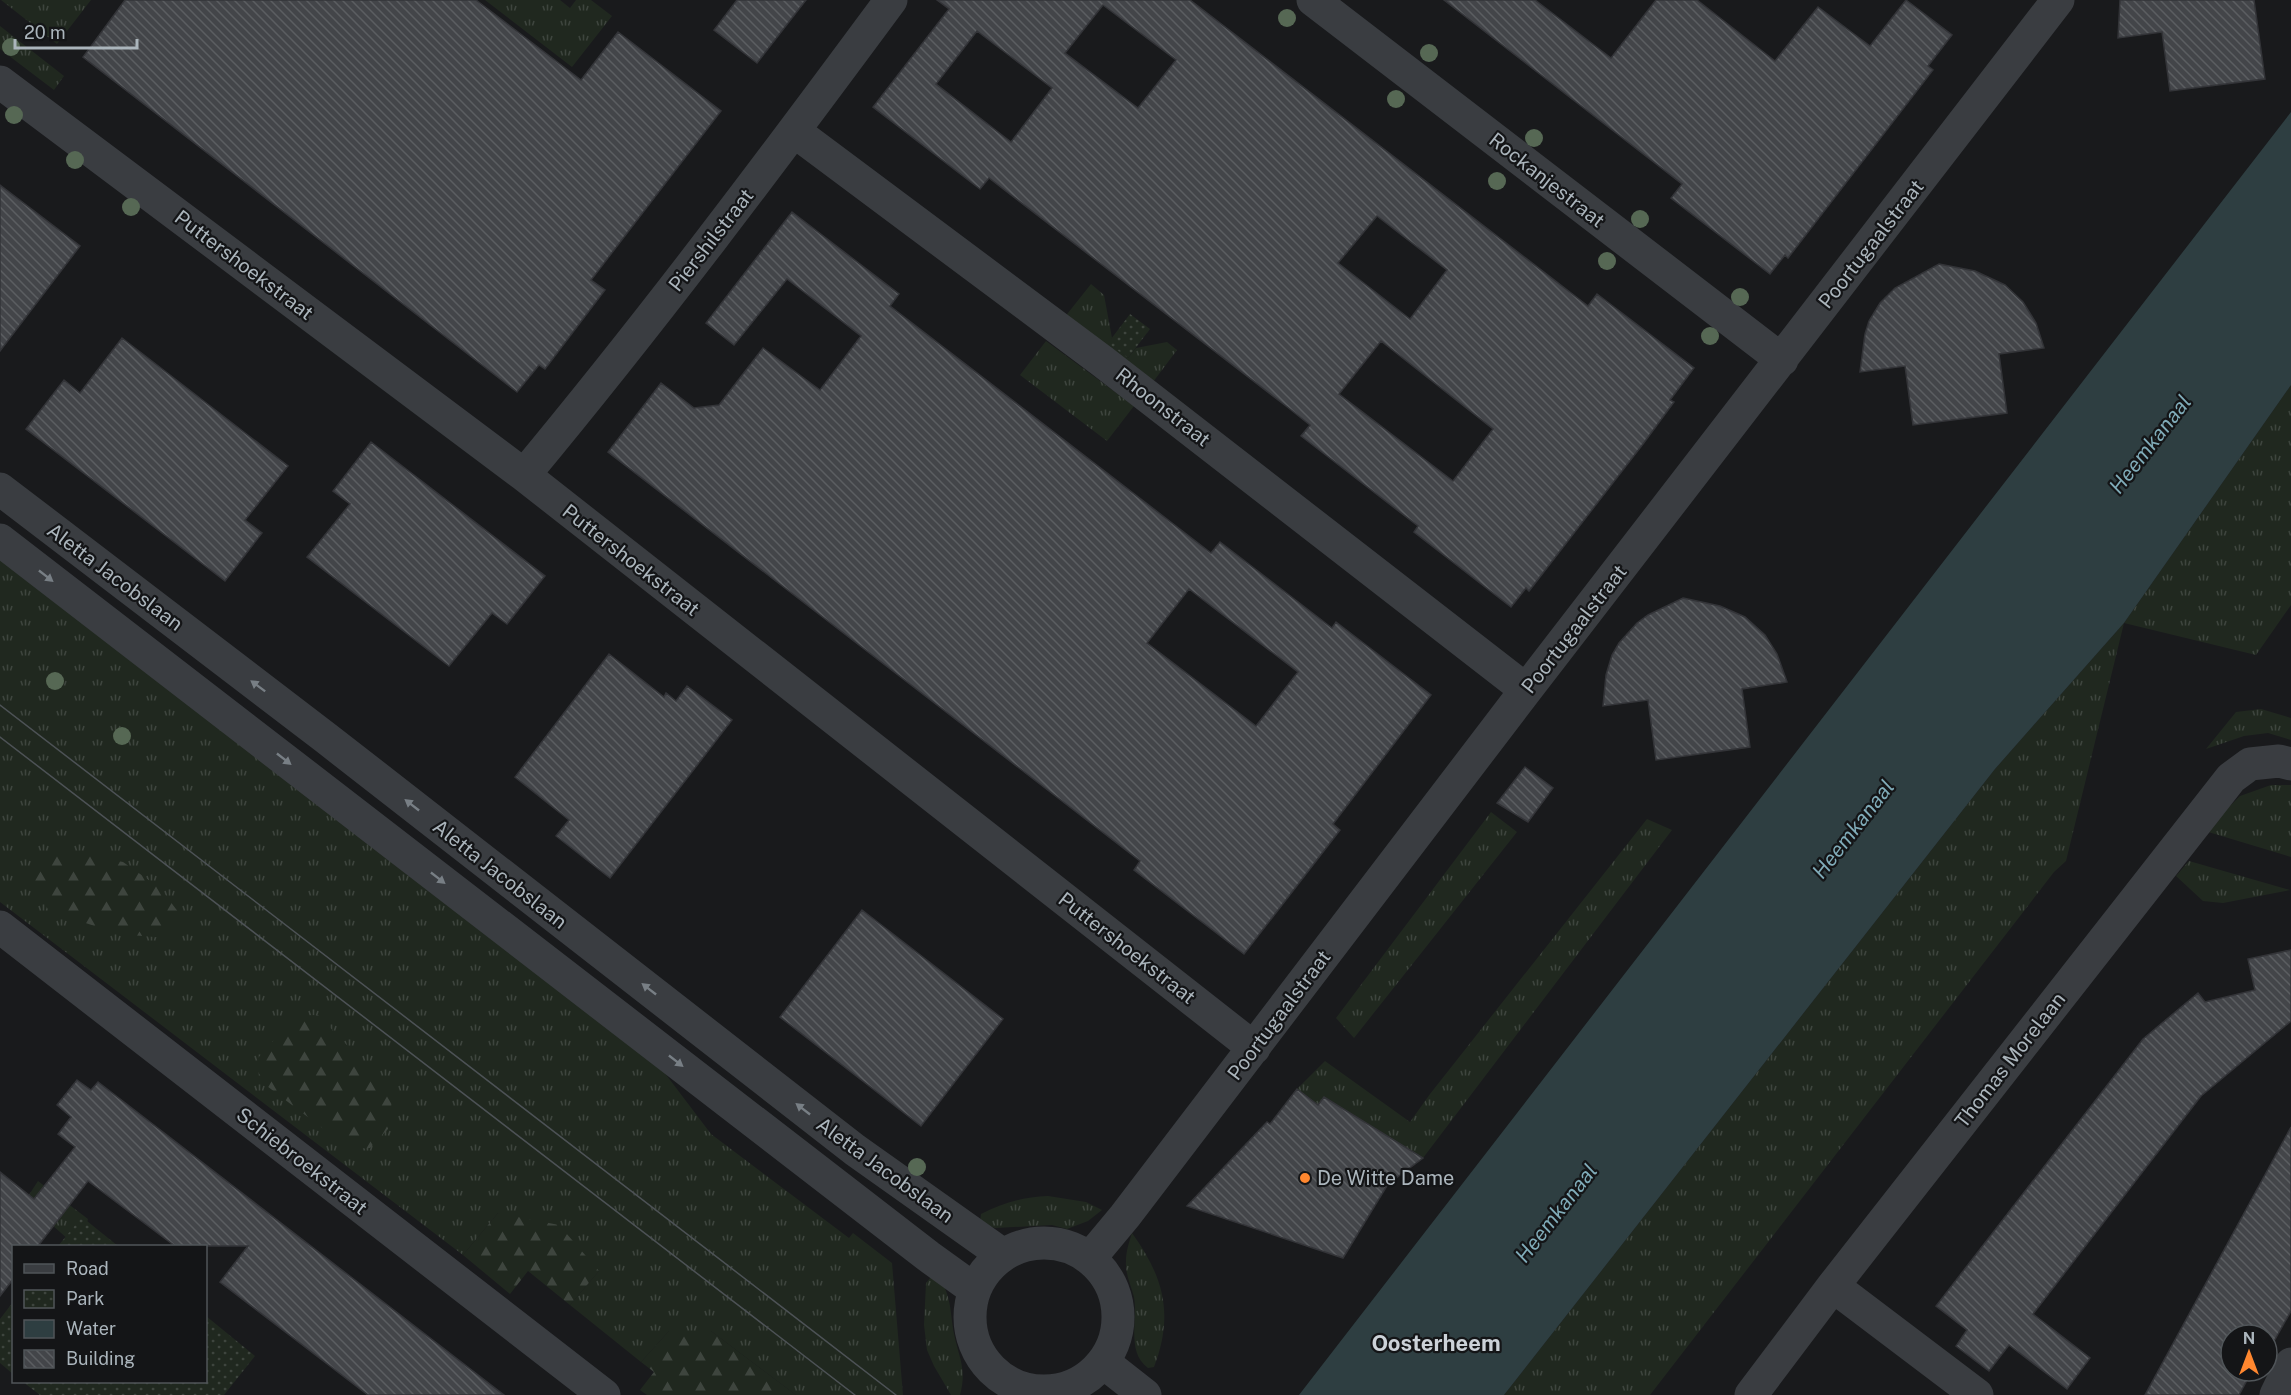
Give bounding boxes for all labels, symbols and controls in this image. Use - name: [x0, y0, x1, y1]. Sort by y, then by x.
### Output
- scale bar: [15, 12, 136, 50]
- text: 20 m: [24, 22, 66, 43]
- street label: Rockanjestraat: [1484, 127, 1610, 233]
- street label: Poortugaalstraat: [1813, 175, 1929, 313]
- street label: Piershilstraat: [663, 184, 759, 296]
- street label: Puttershoekstraat: [170, 205, 318, 325]
- street label: Rhoonstraat: [1111, 363, 1215, 451]
- water label: Heemkanaal: [2104, 390, 2196, 498]
- street label: Puttershoekstraat: [558, 499, 704, 621]
- street label: Aletta Jacobslaan: [42, 518, 188, 636]
- street label: Poortugaalstraat: [1516, 560, 1632, 698]
- one-way arrow: [39, 570, 54, 582]
- one-way arrow: [250, 680, 266, 692]
- one-way arrow: [276, 753, 292, 766]
- water label: Heemkanaal: [1807, 775, 1899, 883]
- one-way arrow: [405, 799, 421, 811]
- street label: Aletta Jacobslaan: [428, 814, 572, 934]
- one-way arrow: [431, 872, 446, 884]
- street label: Puttershoekstraat: [1054, 887, 1200, 1009]
- street label: Poortugaalstraat: [1222, 945, 1336, 1085]
- one-way arrow: [641, 983, 657, 996]
- street label: Thomas Morelaan: [1950, 987, 2070, 1133]
- one-way arrow: [668, 1055, 684, 1068]
- street label: Schiebroekstraat: [232, 1102, 372, 1220]
- one-way arrow: [795, 1102, 811, 1115]
- street label: Aletta Jacobslaan: [812, 1112, 958, 1228]
- water label: Heemkanaal: [1510, 1159, 1602, 1267]
- place label: De Witte Dame: [1317, 1166, 1454, 1190]
- marker: De Witte Dame: [1298, 1171, 1312, 1185]
- legend: [12, 1245, 207, 1383]
- text: Road: [66, 1258, 109, 1279]
- text: Park: [66, 1288, 104, 1309]
- text: Water: [66, 1318, 116, 1339]
- north arrow: [2219, 1323, 2279, 1383]
- text: N: [2243, 1329, 2255, 1348]
- district label: Oosterheem: [1371, 1330, 1501, 1356]
- text: Building: [66, 1348, 135, 1369]

